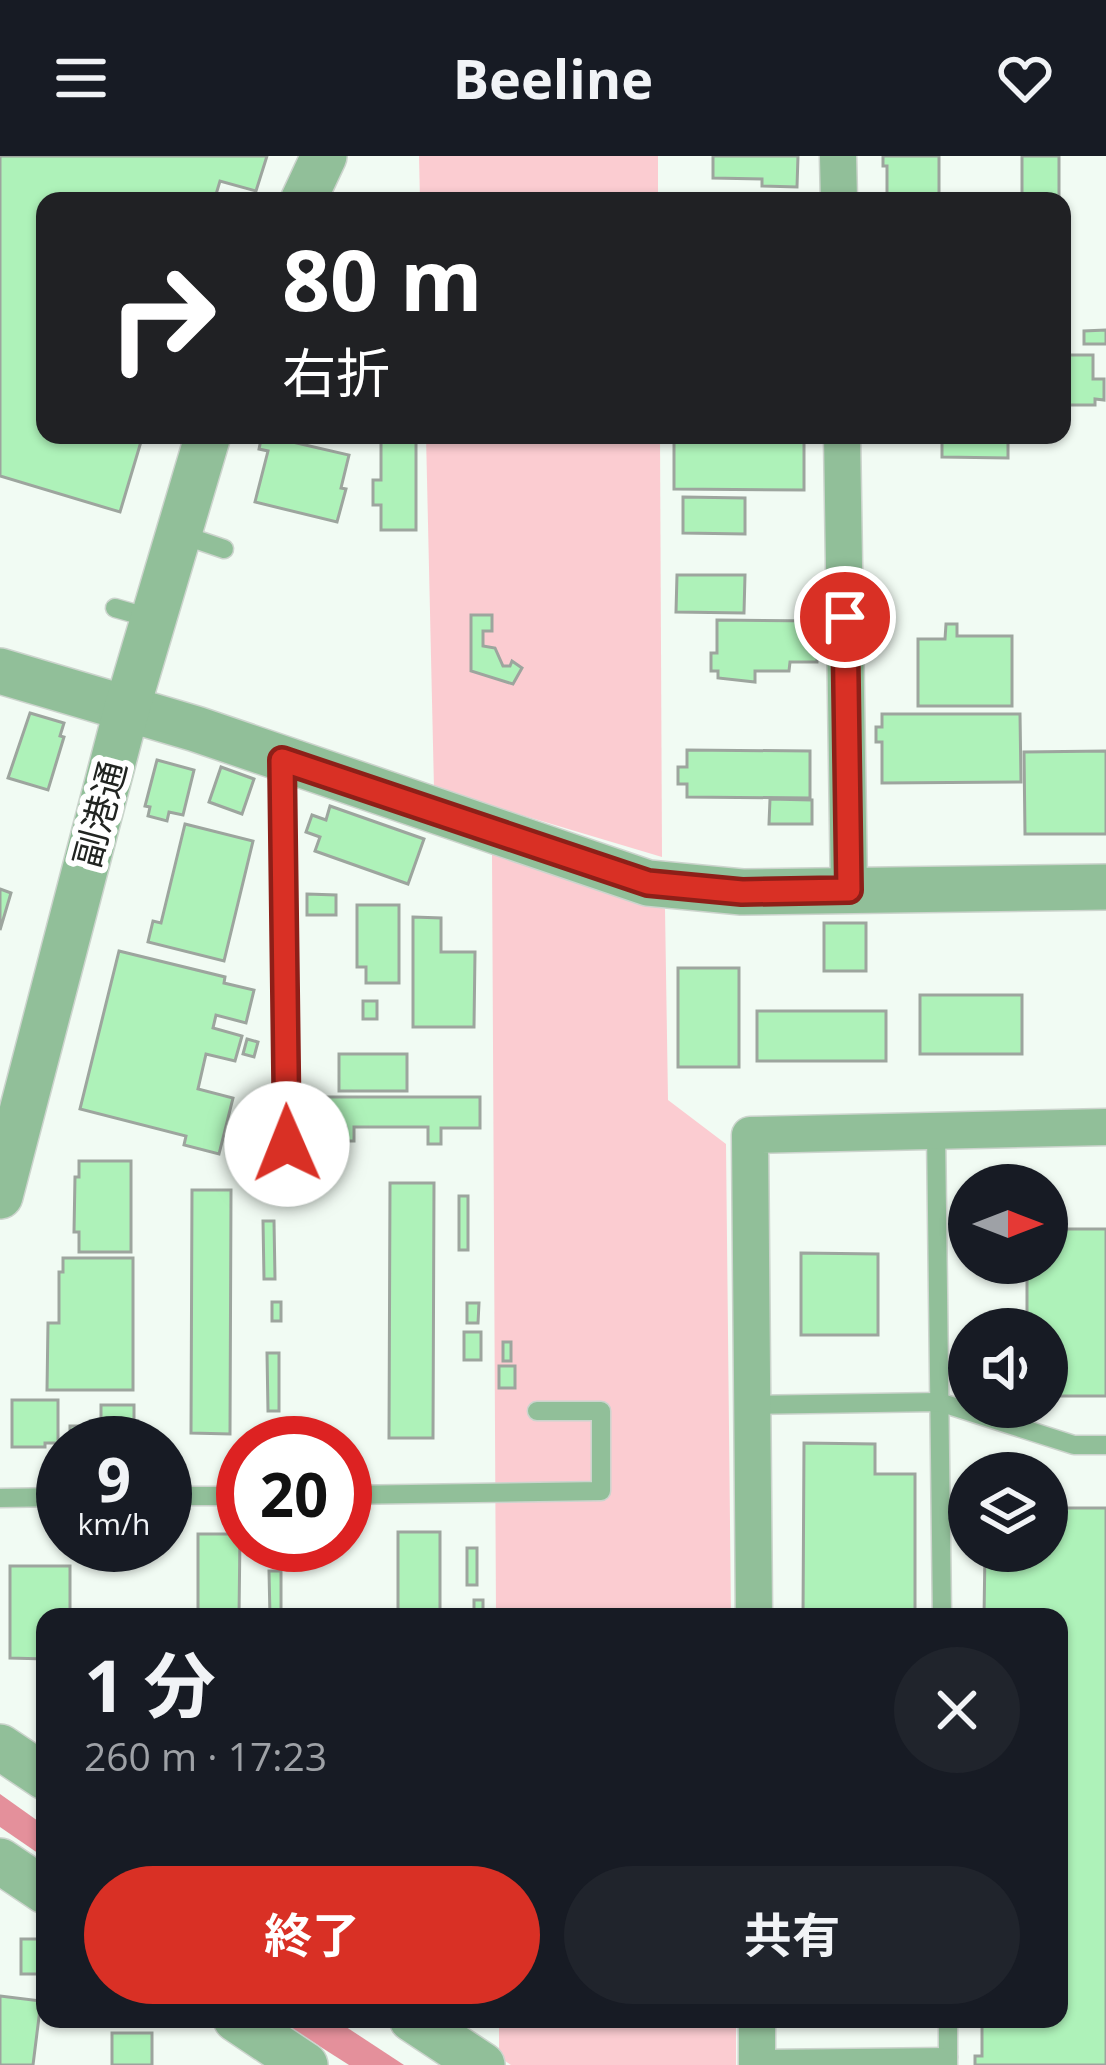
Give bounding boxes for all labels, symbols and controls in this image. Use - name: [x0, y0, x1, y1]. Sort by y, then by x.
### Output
- text: Beeline: [453, 41, 653, 115]
- icon: menu: [48, 45, 114, 111]
- icon: heart: [992, 45, 1058, 111]
- text: 80 m: [282, 221, 482, 336]
- icon: right: [84, 240, 240, 396]
- text: 右折: [282, 335, 390, 409]
- pin: [794, 566, 896, 668]
- icon: arrive: [812, 584, 878, 650]
- street label: 副港通: [62, 755, 137, 872]
- position arrow: [224, 1081, 350, 1207]
- north arrow: [948, 1164, 1068, 1284]
- map controls: [948, 1164, 1068, 1572]
- button: sound: [948, 1308, 1068, 1428]
- speed limit sign: 20: [216, 1416, 372, 1572]
- text: 9: [97, 1438, 131, 1520]
- button: layers: [948, 1452, 1068, 1572]
- text: km/h: [78, 1503, 150, 1544]
- text: 1 分: [84, 1635, 216, 1733]
- button: close: [894, 1647, 1020, 1773]
- text: 260 m · 17:23: [84, 1729, 327, 1782]
- button: 終了: [84, 1866, 540, 2004]
- button: 共有: [564, 1866, 1020, 2004]

